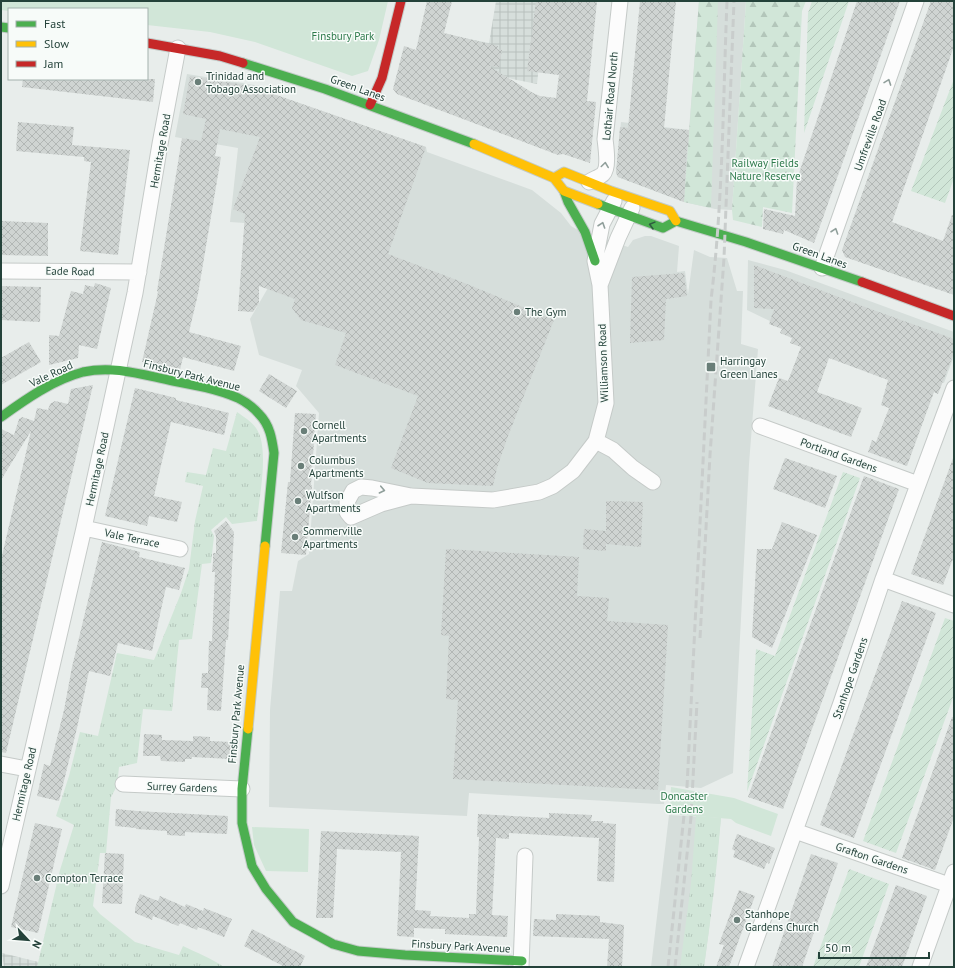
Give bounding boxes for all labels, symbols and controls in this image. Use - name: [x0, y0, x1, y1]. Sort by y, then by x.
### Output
- legend: [8, 8, 148, 80]
- text: Fast: [44, 16, 65, 31]
- park label: Finsbury Park: [312, 29, 375, 43]
- text: Slow: [44, 36, 69, 51]
- street label: Lothair Road North: [599, 51, 621, 141]
- text: Jam: [43, 56, 63, 71]
- place label: Trinidad and Tobago Association: [206, 69, 296, 96]
- street label: Green Lanes: [329, 72, 388, 105]
- marker: Trinidad and Tobago Association: [193, 77, 203, 87]
- one-way arrow: [883, 79, 892, 86]
- street label: Umfreville Road: [851, 97, 889, 173]
- street label: Hermitage Road: [147, 113, 173, 189]
- park label: Railway Fields Nature Reserve: [729, 156, 801, 183]
- one-way arrow: [600, 161, 609, 168]
- one-way arrow: [649, 221, 655, 229]
- one-way arrow: [597, 222, 606, 229]
- one-way arrow: [831, 228, 839, 235]
- street label: Green Lanes: [791, 239, 850, 272]
- street label: Eade Road: [45, 264, 95, 278]
- place label: The Gym: [525, 305, 567, 319]
- marker: The Gym: [512, 307, 522, 317]
- street label: Williamson Road: [595, 323, 611, 403]
- place label: Harringay Green Lanes: [720, 354, 778, 381]
- street label: Finsbury Park Avenue: [142, 356, 242, 394]
- street label: Vale Road: [26, 358, 75, 391]
- marker: Harringay Green Lanes: [705, 361, 717, 373]
- place label: Cornell Apartments: [312, 418, 367, 445]
- marker: Cornell Apartments: [299, 426, 309, 436]
- street label: Hermitage Road: [82, 431, 112, 507]
- street label: Portland Gardens: [799, 435, 880, 476]
- place label: Columbus Apartments: [309, 453, 364, 480]
- marker: Columbus Apartments: [296, 461, 306, 471]
- one-way arrow: [379, 485, 385, 493]
- place label: Wulfson Apartments: [306, 488, 361, 515]
- marker: Wulfson Apartments: [293, 496, 303, 506]
- place label: Sommerville Apartments: [303, 524, 363, 551]
- street label: Vale Terrace: [102, 525, 161, 551]
- marker: Sommerville Apartments: [290, 532, 300, 542]
- street label: Stanhope Gardens: [829, 635, 871, 721]
- street label: Finsbury Park Avenue: [225, 663, 247, 764]
- street label: Hermitage Road: [9, 746, 39, 822]
- street label: Surrey Gardens: [147, 779, 218, 795]
- park label: Doncaster Gardens: [660, 789, 708, 816]
- street label: Grafton Gardens: [834, 839, 910, 877]
- place label: Compton Terrace: [45, 871, 124, 885]
- marker: Compton Terrace: [32, 873, 42, 883]
- place label: Stanhope Gardens Church: [745, 907, 819, 934]
- marker: Stanhope Gardens Church: [732, 915, 742, 925]
- north arrow: [8, 920, 48, 960]
- scale bar: [819, 934, 929, 960]
- street label: Finsbury Park Avenue: [411, 936, 511, 956]
- text: N: [29, 938, 45, 951]
- text: 50 m: [825, 940, 851, 955]

